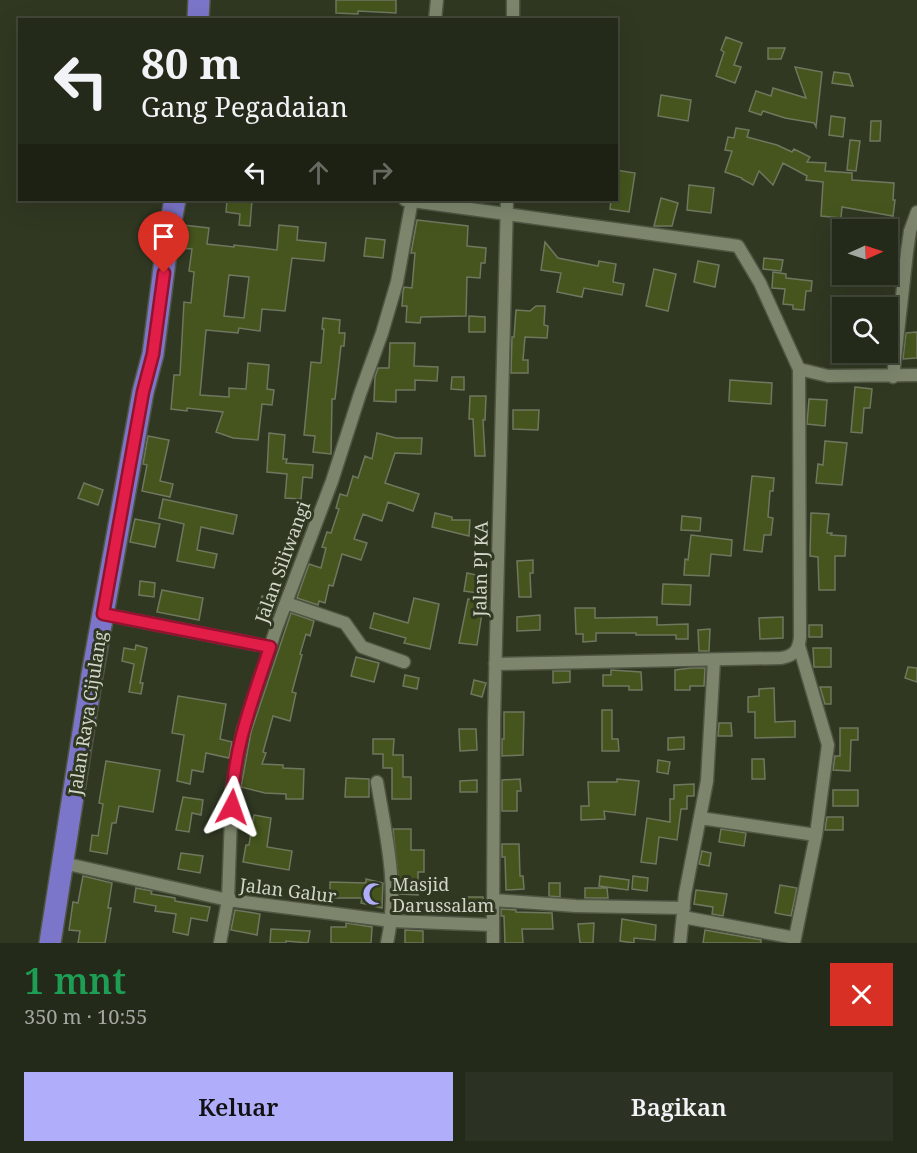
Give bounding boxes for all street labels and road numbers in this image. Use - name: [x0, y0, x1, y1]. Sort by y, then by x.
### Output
- street label: Jalan Siliwangi: [248, 497, 315, 627]
- street label: Jalan PJ KA: [467, 521, 493, 618]
- street label: Jalan Raya Cijulang: [62, 629, 112, 798]
- street label: Jalan Galur: [237, 872, 338, 908]

